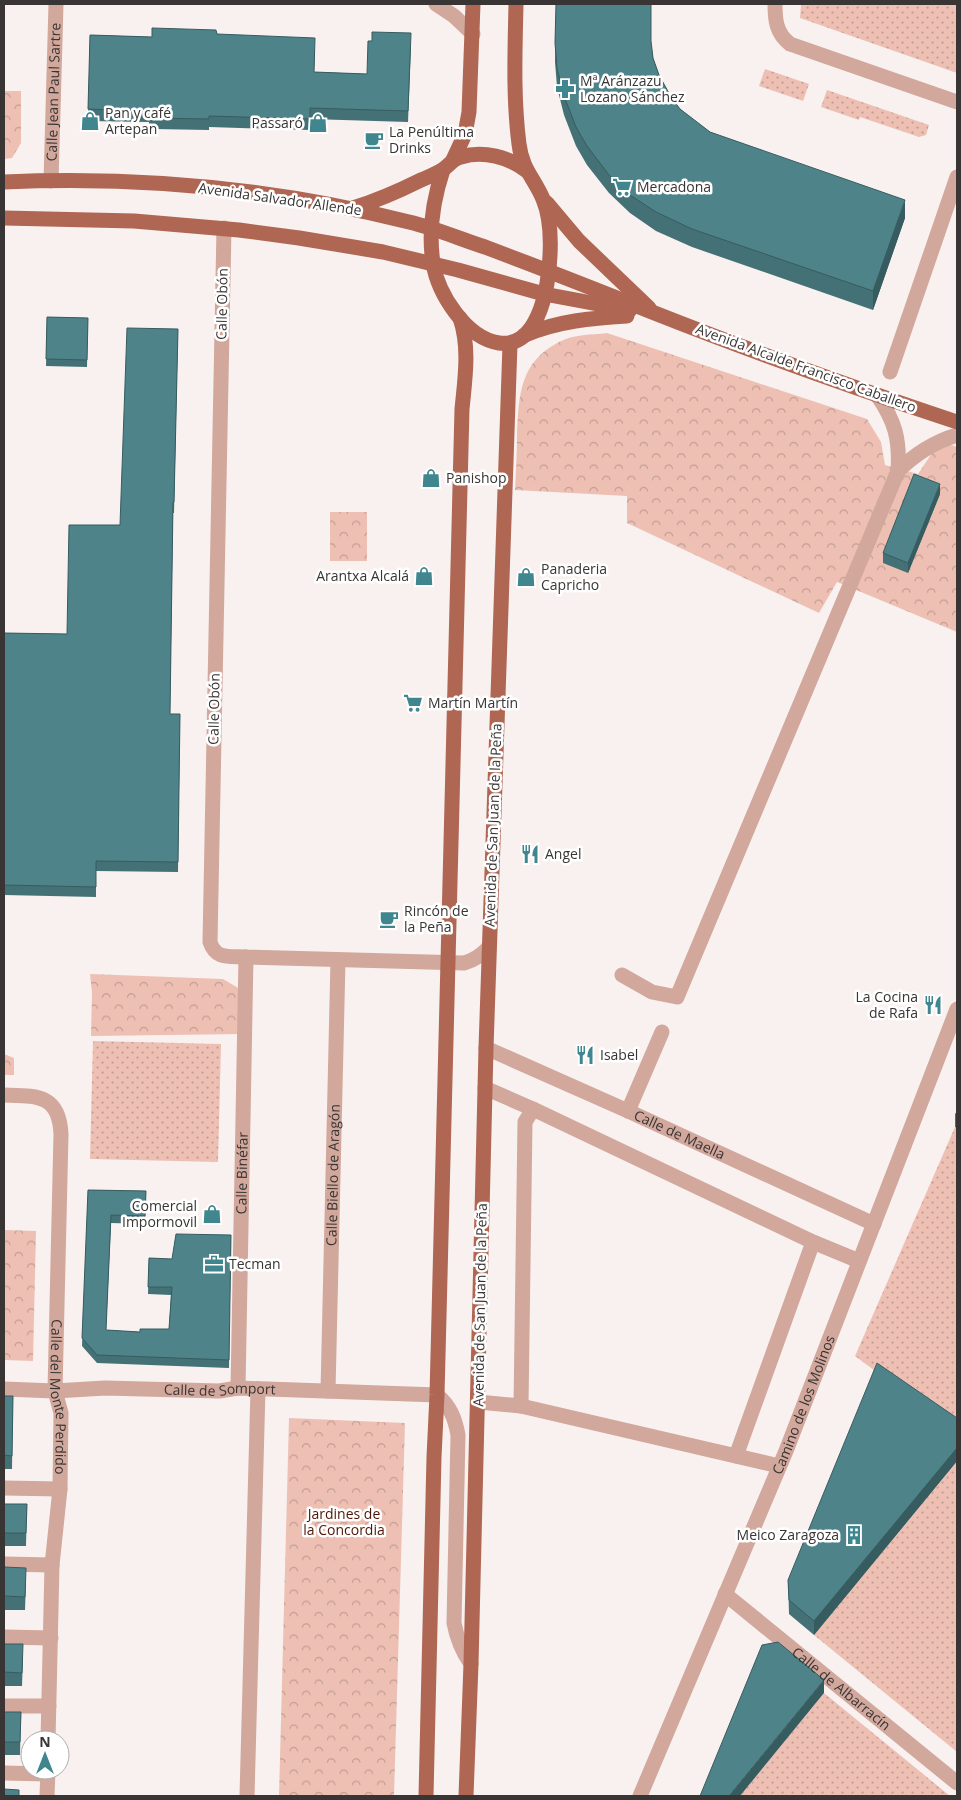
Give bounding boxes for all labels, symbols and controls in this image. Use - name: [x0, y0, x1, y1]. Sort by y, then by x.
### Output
- street label: Calle Jean Paul Sartre: [42, 22, 64, 162]
- place label: Mª Aránzazu Lozano Sánchez: [580, 71, 685, 106]
- pharmacy icon: Mª Aránzazu Lozano Sánchez: [554, 78, 576, 100]
- place label: Pan y café Artepan: [105, 103, 171, 138]
- shop icon: Pan y café Artepan: [79, 110, 101, 132]
- shop icon: Passaró: [307, 112, 329, 134]
- place label: Passaró: [252, 113, 303, 132]
- place label: La Penúltima Drinks: [389, 122, 474, 157]
- cafe icon: La Penúltima Drinks: [363, 129, 385, 151]
- supermarket icon: Mercadona: [611, 176, 633, 198]
- place label: Mercadona: [637, 177, 711, 196]
- street label: Avenida Salvador Allende: [197, 178, 363, 219]
- street label: Calle Obón: [211, 268, 232, 340]
- street label: Avenida Alcalde Francisco Caballero: [693, 319, 919, 416]
- shop icon: Panishop: [420, 467, 442, 489]
- place label: Panishop: [446, 468, 507, 487]
- place label: Panaderia Capricho: [541, 559, 607, 594]
- shop icon: Arantxa Alcalá: [413, 565, 435, 587]
- place label: Arantxa Alcalá: [316, 566, 409, 585]
- shop icon: Panaderia Capricho: [515, 566, 537, 588]
- street label: Calle Obón: [203, 673, 224, 745]
- supermarket icon: Martín Martín: [402, 692, 424, 714]
- place label: Martín Martín: [428, 693, 518, 712]
- street label: Avenida de San Juan de la Peña: [479, 723, 506, 927]
- restaurant icon: Angel: [519, 843, 541, 865]
- place label: Angel: [545, 844, 581, 863]
- place label: Rincón de la Peña: [404, 901, 469, 936]
- cafe icon: Rincón de la Peña: [378, 908, 400, 930]
- place label: La Cocina de Rafa: [855, 987, 918, 1022]
- restaurant icon: La Cocina de Rafa: [922, 994, 944, 1016]
- restaurant icon: Isabel: [574, 1044, 596, 1066]
- place label: Isabel: [600, 1045, 638, 1064]
- street label: Calle Biello de Aragón: [321, 1104, 344, 1246]
- street label: Calle de Maella: [631, 1105, 728, 1163]
- street label: Calle Binéfar: [231, 1131, 252, 1214]
- place label: Comercial Impormovil: [122, 1196, 197, 1231]
- shop icon: Comercial Impormovil: [201, 1203, 223, 1225]
- street label: Avenida de San Juan de la Peña: [468, 1203, 491, 1407]
- office icon: Tecman: [203, 1253, 225, 1275]
- place label: Tecman: [229, 1254, 281, 1273]
- street label: Calle del Monte Perdido: [46, 1319, 71, 1475]
- street label: Camino de los Molinos: [767, 1332, 839, 1477]
- street label: Calle de Somport: [164, 1378, 276, 1400]
- park label: Jardines de la Concordia: [303, 1504, 385, 1539]
- building icon: Meico Zaragoza: [843, 1524, 865, 1546]
- place label: Meico Zaragoza: [737, 1525, 839, 1544]
- street label: Calle de Albarracín: [788, 1642, 895, 1734]
- north arrow: [20, 1730, 70, 1780]
- text: N: [39, 1732, 51, 1751]

